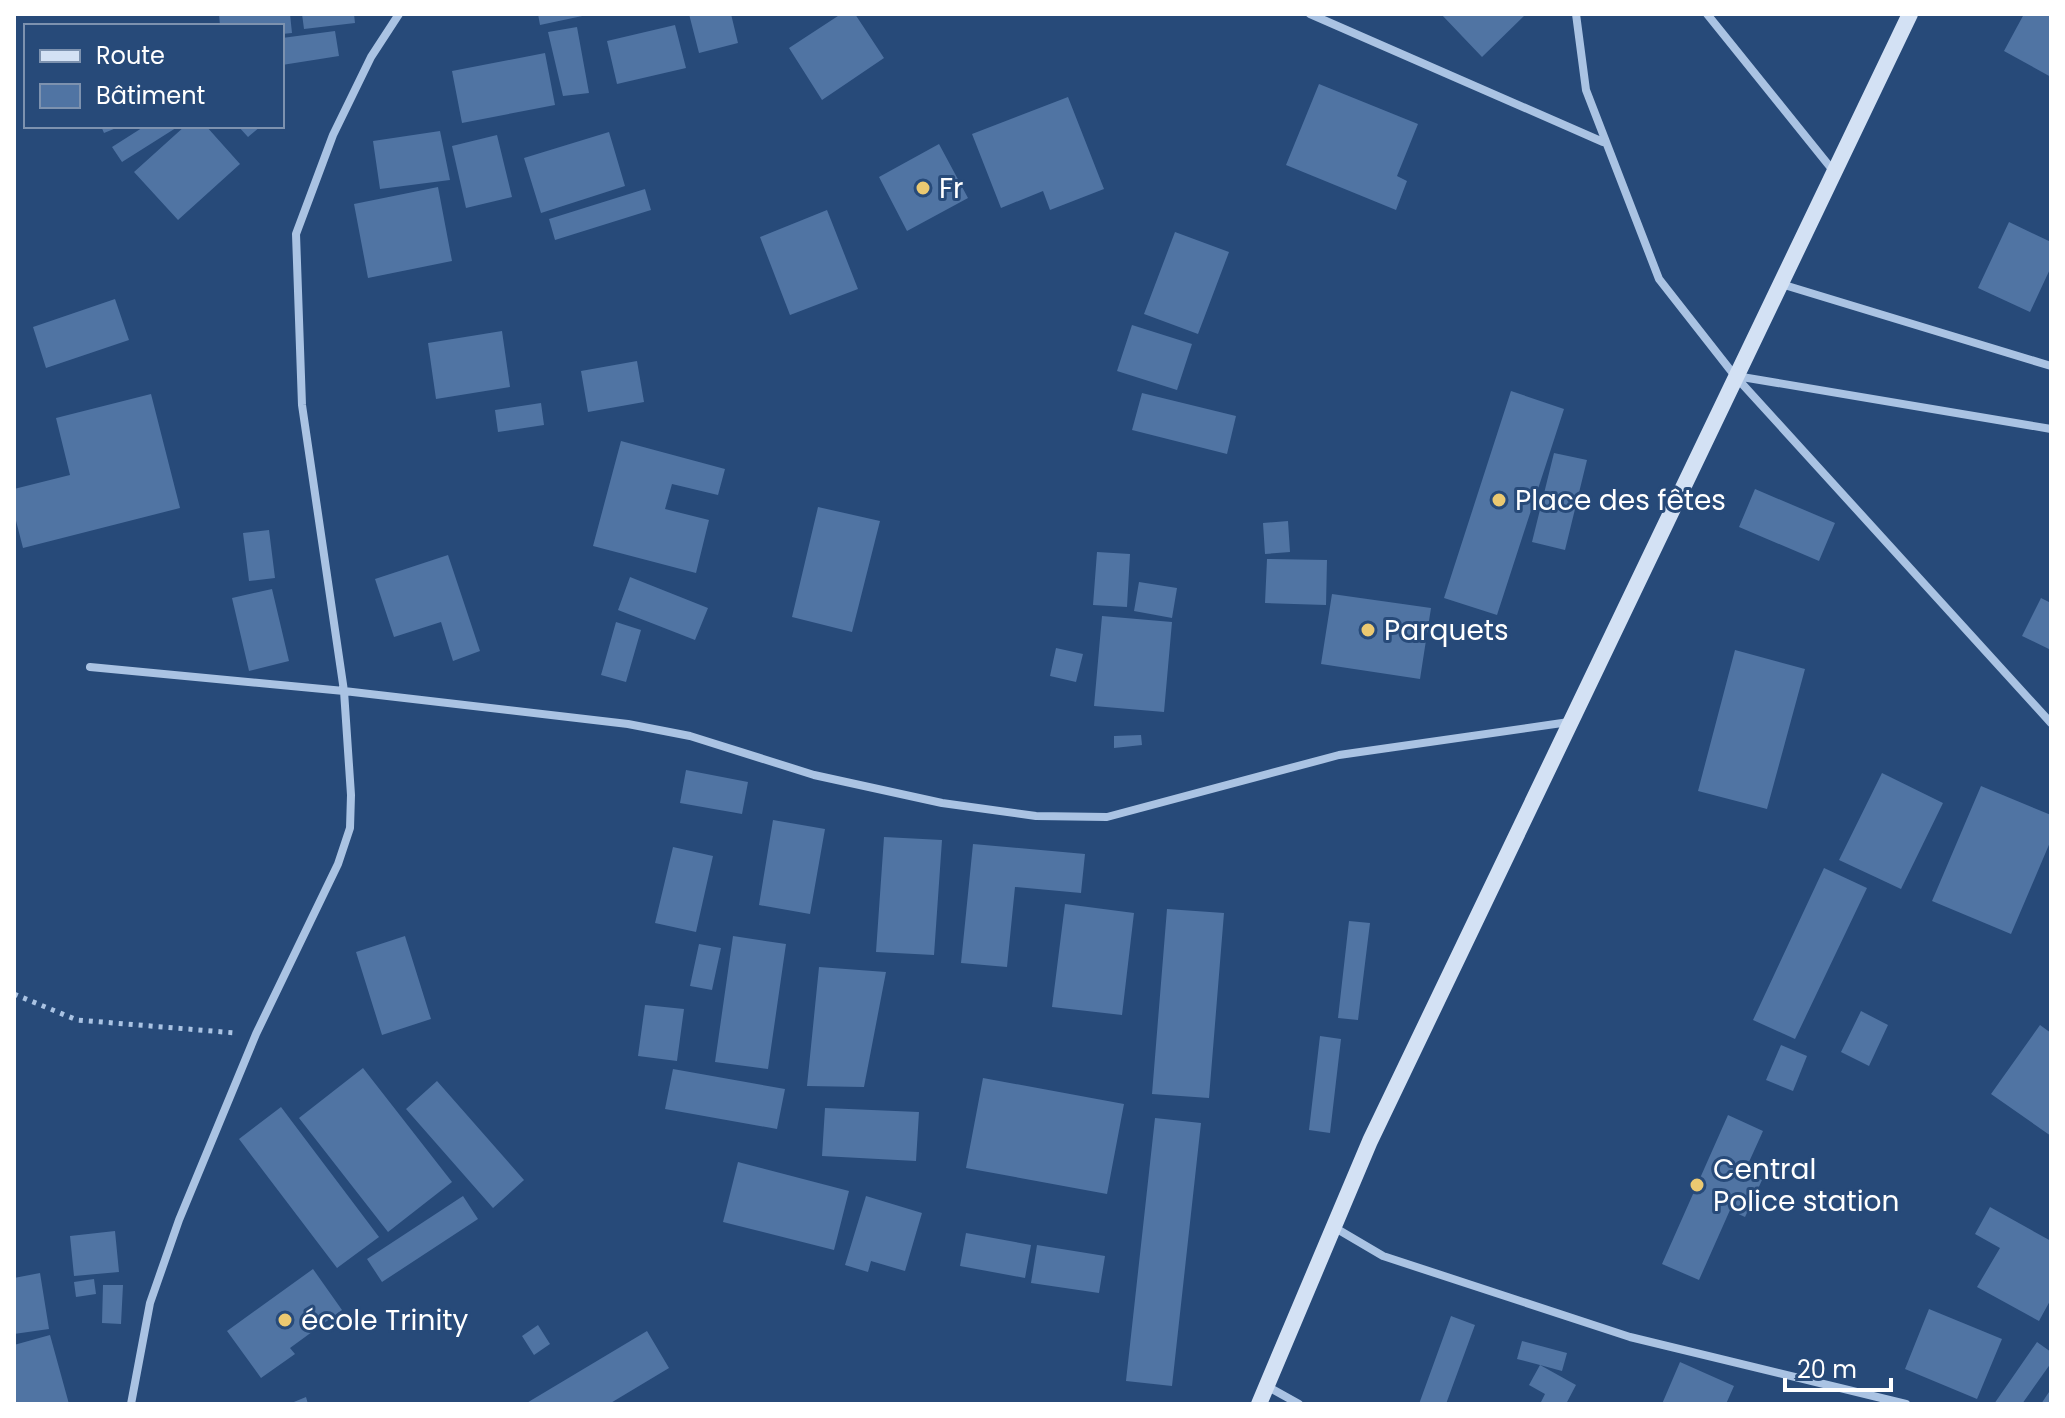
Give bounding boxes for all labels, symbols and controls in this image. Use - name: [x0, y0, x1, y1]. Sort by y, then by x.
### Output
- legend: [24, 24, 284, 128]
- text: Route: [96, 39, 165, 72]
- text: Bâtiment: [96, 79, 205, 112]
- place label: Fr: [939, 169, 964, 208]
- marker: Fr: [914, 179, 932, 197]
- place label: Place des fêtes: [1515, 481, 1726, 520]
- marker: Place des fêtes: [1490, 491, 1508, 509]
- place label: Parquets: [1384, 611, 1509, 650]
- marker: Parquets: [1359, 621, 1377, 639]
- place label: Central Police station: [1713, 1150, 1899, 1221]
- marker: Central Police station: [1688, 1176, 1706, 1194]
- place label: école Trinity: [301, 1301, 468, 1340]
- marker: école Trinity: [276, 1311, 294, 1329]
- scale bar: [1785, 1342, 1891, 1392]
- text: 20 m: [1797, 1353, 1857, 1386]

